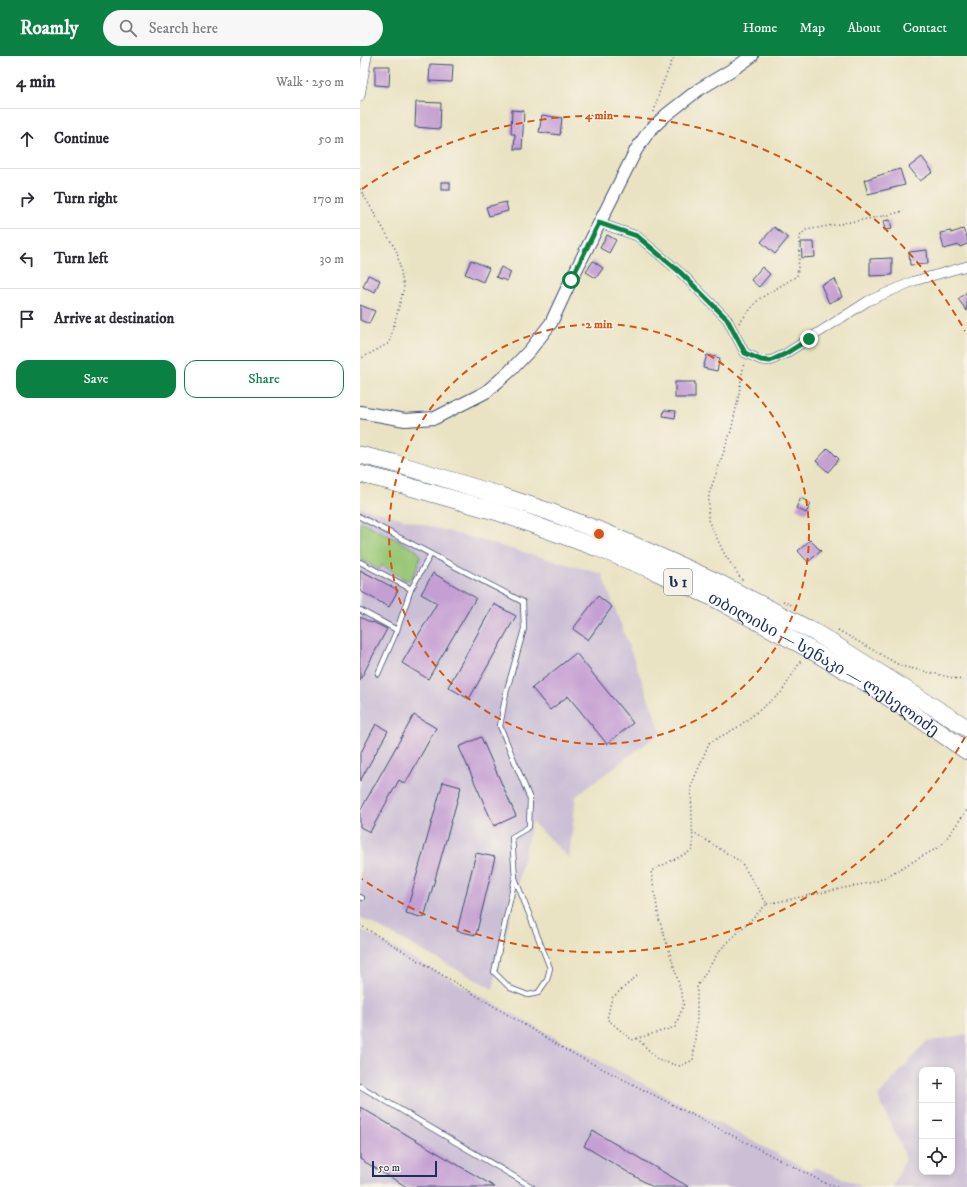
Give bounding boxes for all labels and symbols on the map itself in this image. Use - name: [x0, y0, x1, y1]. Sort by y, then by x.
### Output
- text: 4 min: [584, 108, 614, 123]
- route start: [562, 271, 580, 289]
- text: 2 min: [586, 317, 613, 332]
- route end: [800, 330, 818, 348]
- centre of rings: [592, 527, 606, 541]
- road number: ს 1: [664, 569, 692, 595]
- street label: თბილისი — სენაკი — ლესელიძე: [705, 588, 943, 740]
- scale bar: [372, 1159, 437, 1178]

